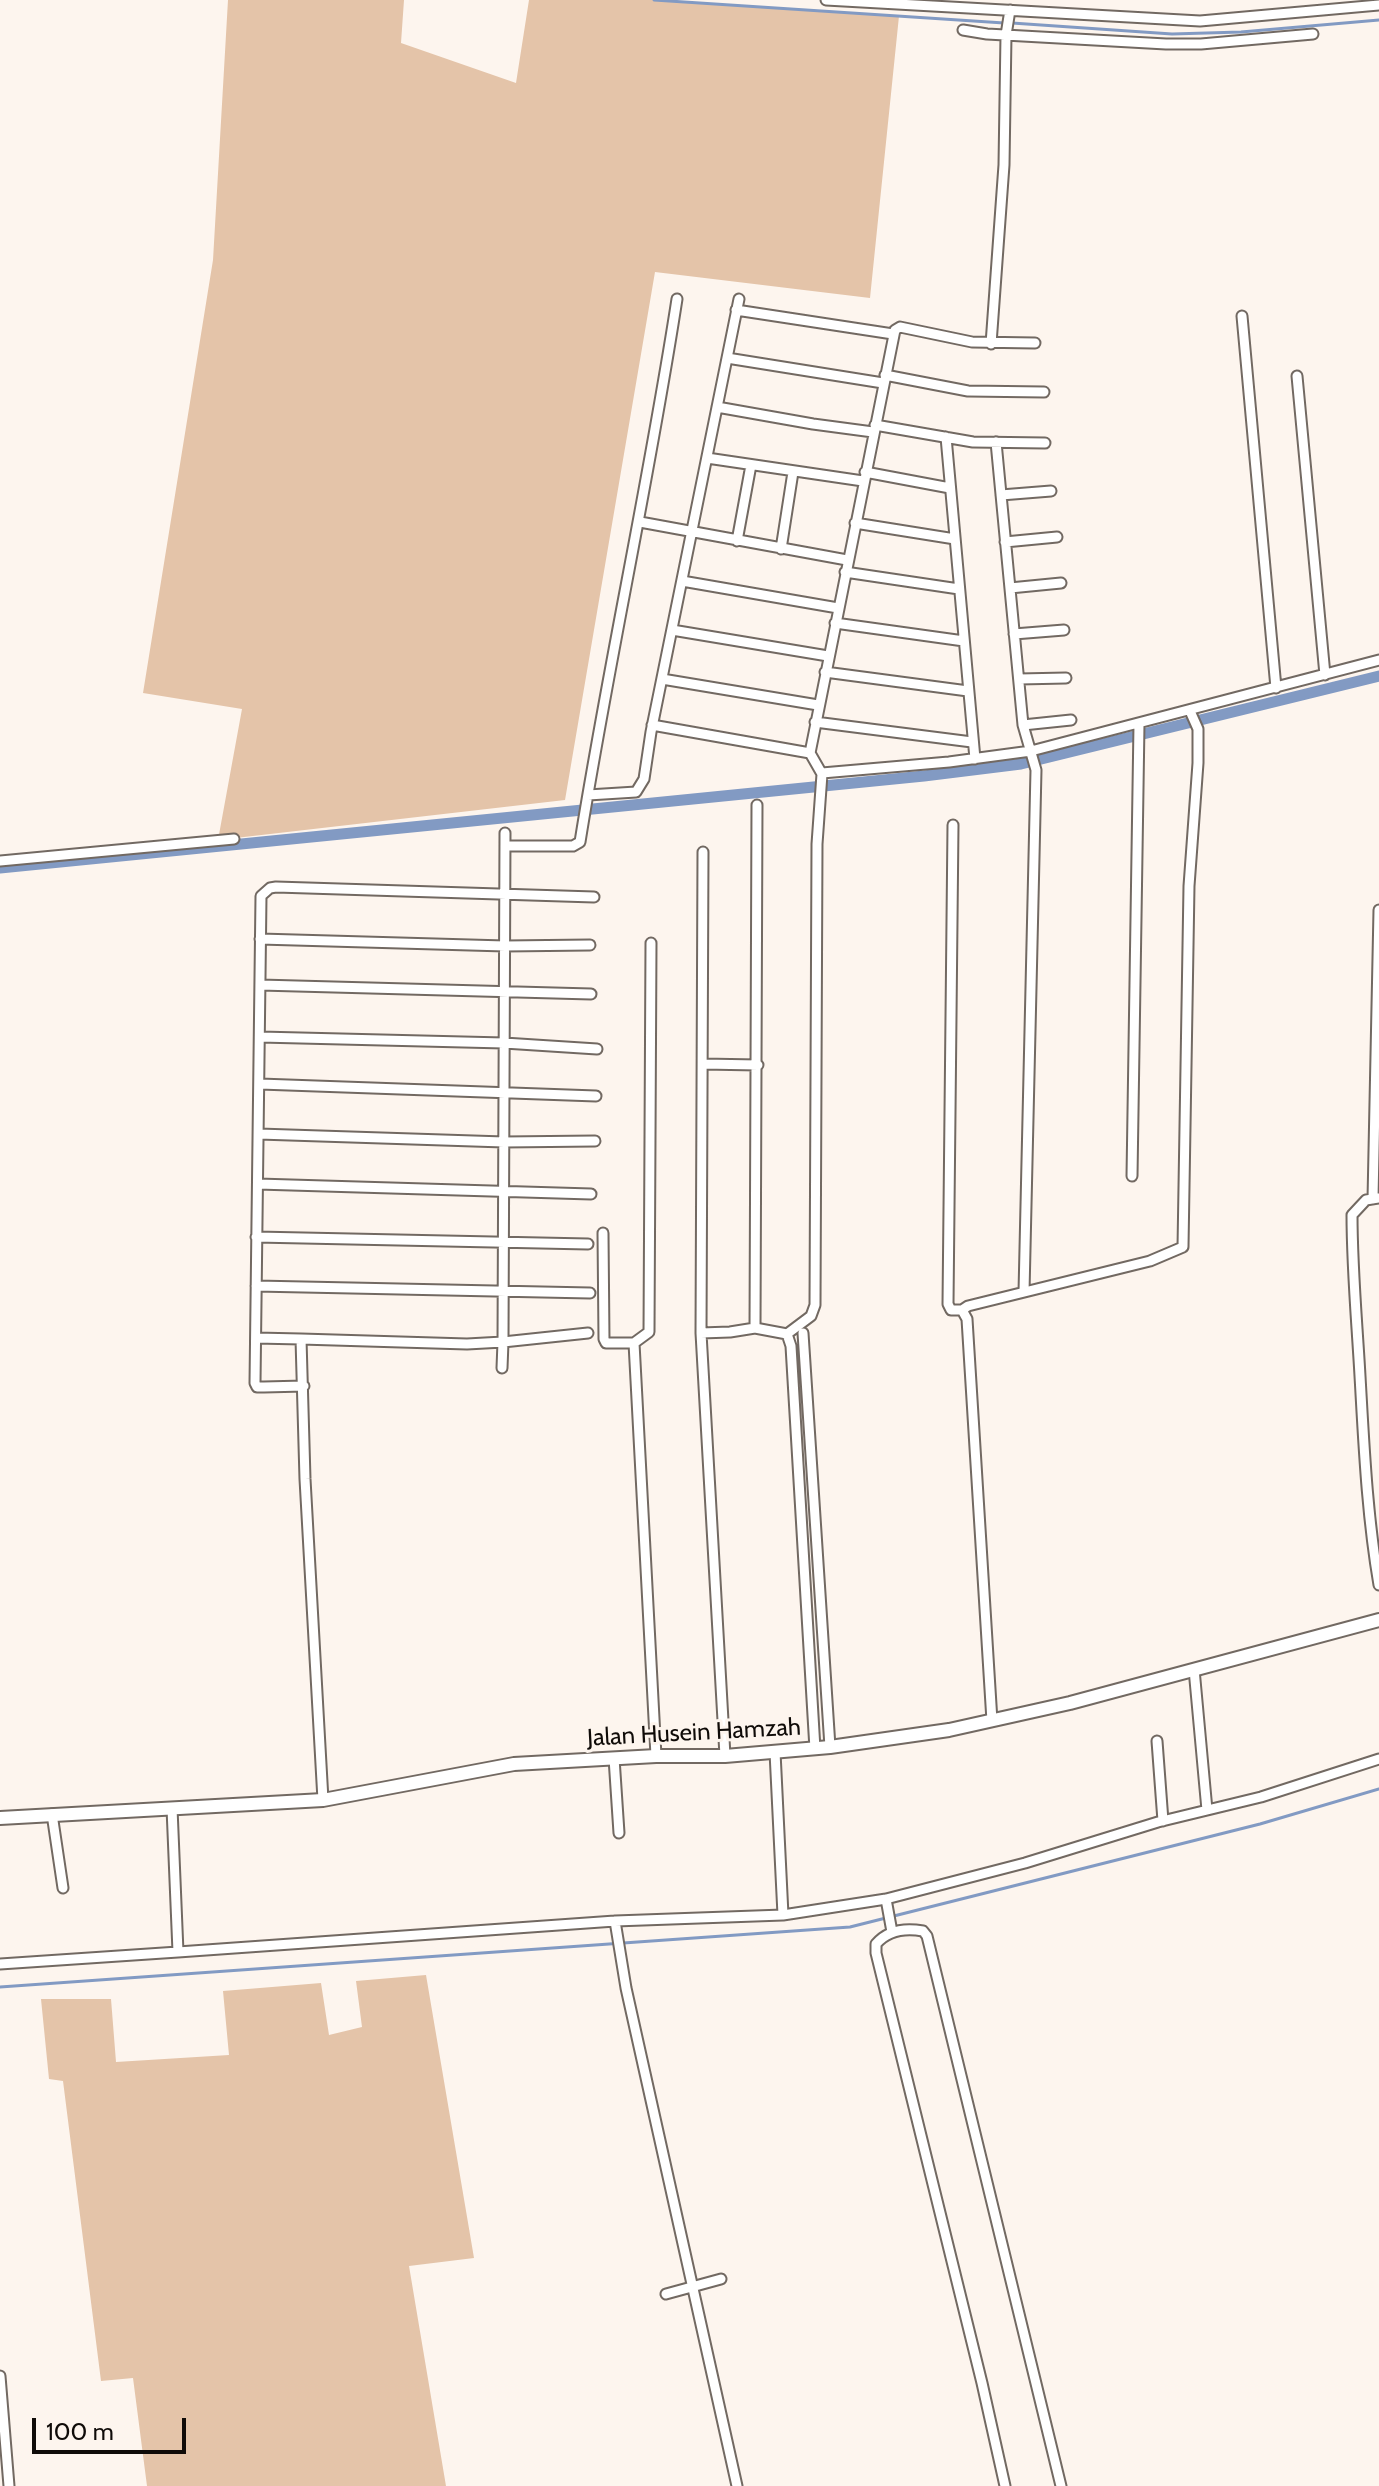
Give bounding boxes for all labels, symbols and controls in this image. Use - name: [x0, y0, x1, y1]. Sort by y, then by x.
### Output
- street label: Jalan Husein Hamzah: [586, 1713, 802, 1753]
- scale bar: [36, 2402, 190, 2452]
- text: 100 m: [46, 2417, 114, 2446]

